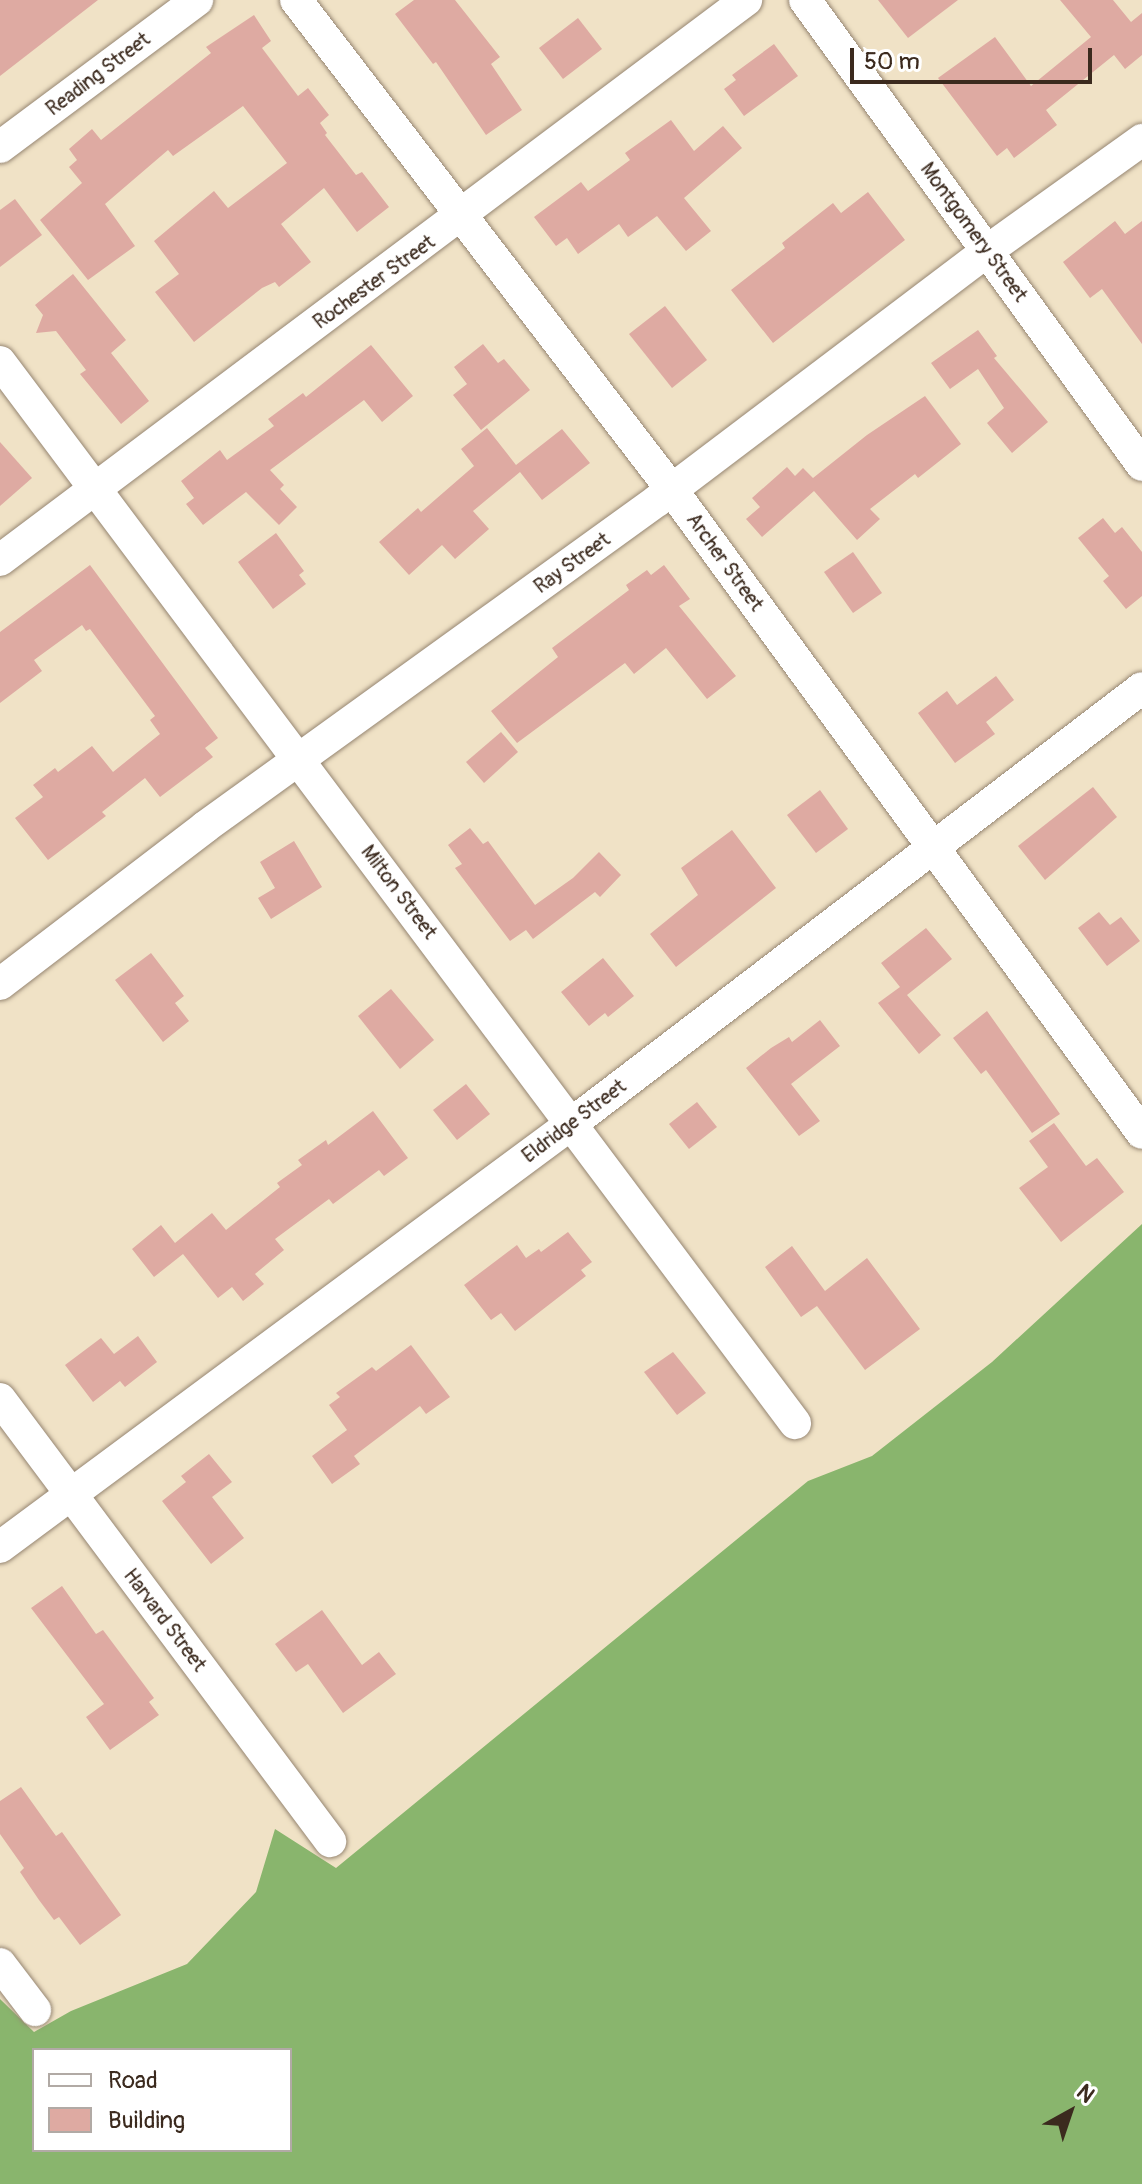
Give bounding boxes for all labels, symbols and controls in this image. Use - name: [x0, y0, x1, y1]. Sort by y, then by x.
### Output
- street label: Reading Street: [41, 27, 155, 121]
- scale bar: [854, 32, 1096, 82]
- text: 50 m: [864, 47, 920, 76]
- street label: Montgomery Street: [915, 158, 1033, 306]
- street label: Rochester Street: [309, 230, 439, 334]
- street label: Archer Street: [681, 508, 769, 616]
- street label: Ray Street: [529, 527, 615, 599]
- street label: Milton Street: [356, 840, 442, 944]
- street label: Eldridge Street: [517, 1074, 631, 1168]
- street label: Harvard Street: [119, 1564, 211, 1676]
- legend: [32, 2048, 292, 2152]
- text: Road: [108, 2066, 158, 2095]
- north arrow: [1030, 2072, 1110, 2152]
- text: N: [1071, 2078, 1100, 2109]
- text: Building: [108, 2106, 185, 2135]

